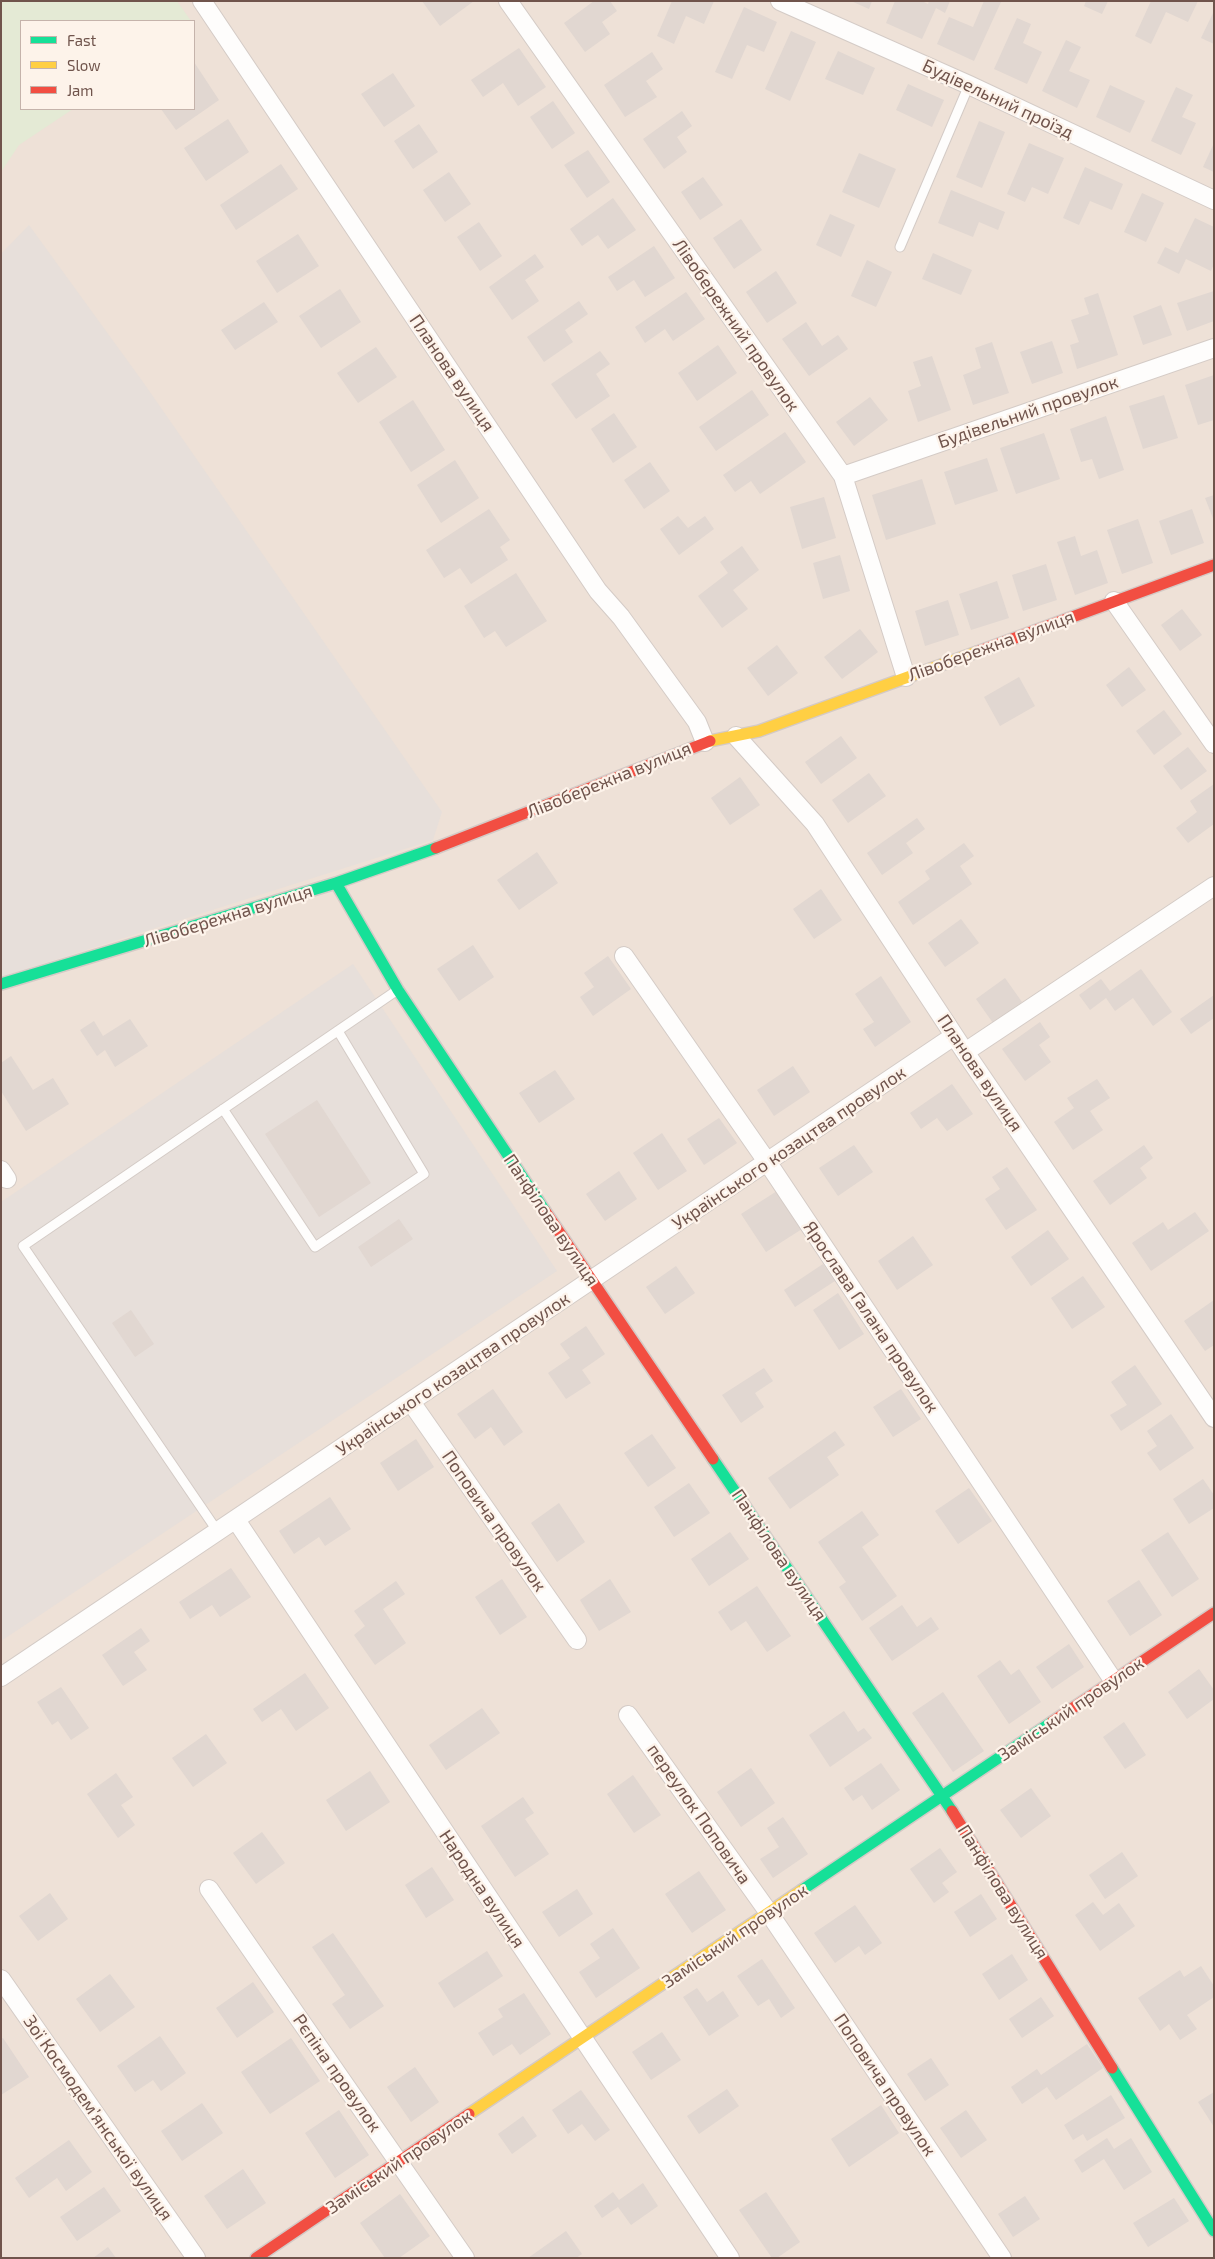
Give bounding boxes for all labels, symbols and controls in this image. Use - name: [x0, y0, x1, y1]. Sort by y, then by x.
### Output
- legend: [20, 20, 195, 110]
- text: Fast: [67, 31, 96, 49]
- street label: Будівельний проїзд: [919, 54, 1077, 144]
- text: Slow: [67, 56, 101, 74]
- text: Jam: [67, 81, 93, 99]
- street label: Лівобережний провулок: [668, 234, 804, 416]
- street label: Планова вулиця: [405, 310, 499, 436]
- street label: Будівельний провулок: [935, 371, 1121, 453]
- street label: Лівобережна вулиця: [905, 606, 1077, 686]
- street label: Лівобережна вулиця: [524, 737, 694, 823]
- street label: Лівобережна вулиця: [141, 880, 315, 952]
- street label: Планова вулиця: [933, 1010, 1027, 1136]
- street label: Українського козацтва провулок: [668, 1062, 910, 1234]
- street label: Панфілова вулиця: [499, 1150, 603, 1290]
- street label: Ярослава Галана провулок: [799, 1217, 943, 1417]
- street label: Українського козацтва провулок: [332, 1288, 574, 1460]
- street label: Поповича провулок: [437, 1446, 551, 1596]
- street label: Панфілова вулиця: [727, 1485, 831, 1625]
- street label: Заміський провулок: [994, 1652, 1148, 1766]
- street label: переулок Поповича: [642, 1740, 756, 1888]
- street label: Панфілова вулиця: [953, 1821, 1053, 1963]
- street label: Народна вулиця: [435, 1826, 529, 1952]
- street label: Заміський провулок: [658, 1879, 812, 1993]
- street label: Рєпіна провулок: [288, 2010, 386, 2136]
- street label: Поповича провулок: [829, 2010, 941, 2160]
- street label: Зої Космодем’янської вулиця: [19, 2011, 177, 2225]
- street label: Заміський провулок: [322, 2105, 476, 2219]

